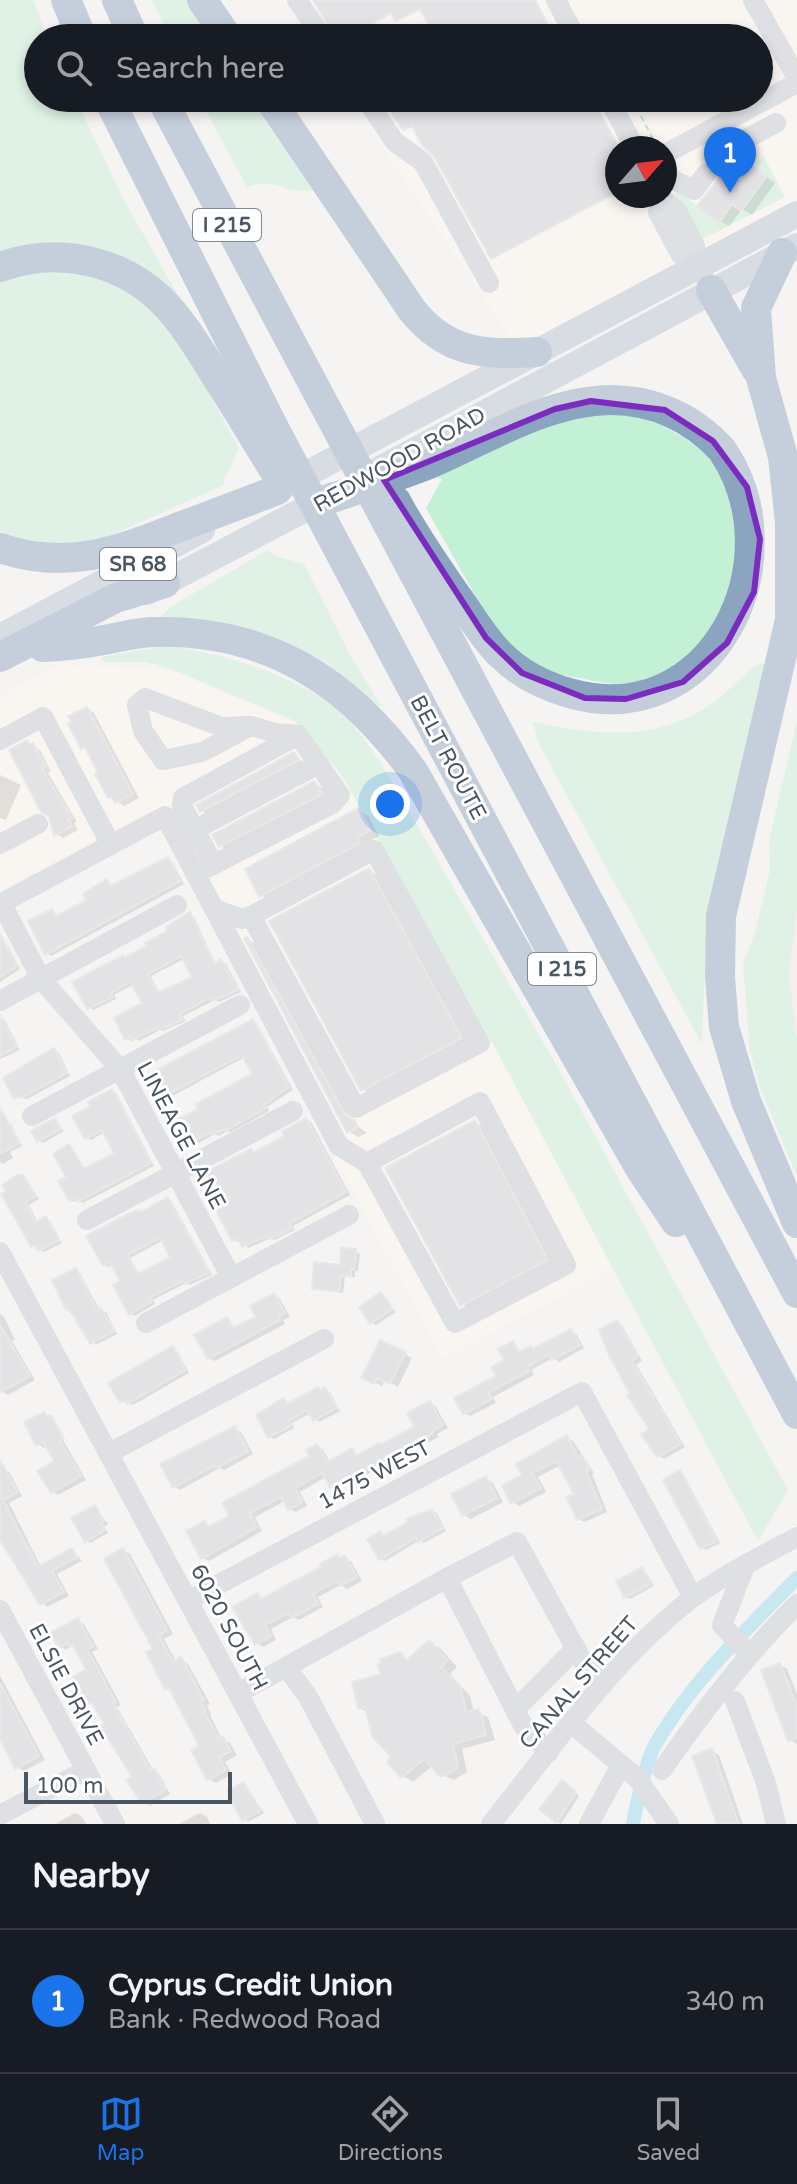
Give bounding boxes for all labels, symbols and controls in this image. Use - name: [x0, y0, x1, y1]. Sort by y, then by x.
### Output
- search box: [24, 24, 773, 112]
- icon: search: [52, 46, 96, 90]
- text: Search here: [116, 50, 285, 87]
- pin: 1: [704, 127, 756, 193]
- north arrow: [605, 136, 677, 208]
- road number: I 215: [193, 209, 261, 241]
- street label: REDWOOD ROAD: [309, 402, 490, 518]
- road number: SR 68: [100, 548, 176, 580]
- street label: BELT ROUTE: [404, 691, 492, 824]
- your location: [370, 784, 410, 824]
- road number: I 215: [528, 953, 596, 985]
- street label: LINEAGE LANE: [131, 1057, 231, 1214]
- street label: 1475 WEST: [314, 1434, 436, 1515]
- street label: 6020 SOUTH: [185, 1560, 273, 1695]
- street label: CANAL STREET: [514, 1610, 644, 1754]
- street label: ELSIE DRIVE: [23, 1619, 109, 1750]
- scale bar: [24, 1768, 232, 1804]
- text: 100 m: [36, 1773, 103, 1799]
- text: Nearby: [32, 1856, 150, 1897]
- text: Cyprus Credit Union: [108, 1967, 393, 2004]
- text: 1: [50, 1986, 66, 2017]
- text: 340 m: [685, 1986, 765, 2017]
- text: Bank · Redwood Road: [108, 2004, 381, 2035]
- tab: Map: [97, 2092, 144, 2166]
- tab: Directions: [338, 2092, 443, 2166]
- tab: Saved: [637, 2092, 700, 2166]

